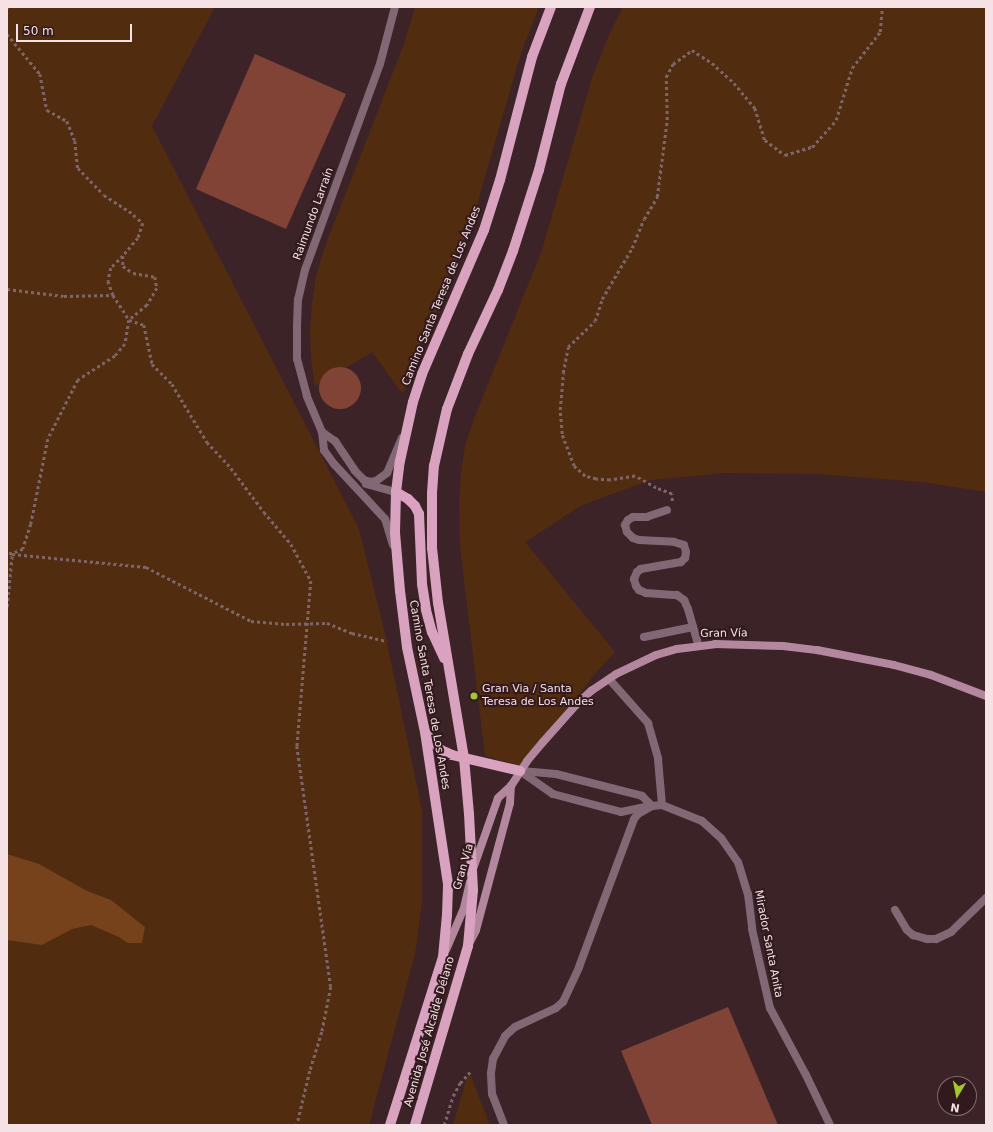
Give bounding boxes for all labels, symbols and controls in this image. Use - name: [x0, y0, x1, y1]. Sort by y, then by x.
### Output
- scale bar: [18, 16, 134, 42]
- text: 50 m: [23, 24, 54, 38]
- street label: Raimundo Larraín: [291, 166, 337, 262]
- street label: Camino Santa Teresa de Los Andes: [400, 204, 484, 388]
- street label: Camino Santa Teresa de Los Andes: [406, 599, 452, 791]
- street label: Gran Vía: [700, 627, 748, 641]
- place label: Gran Via / Santa Teresa de Los Andes: [482, 683, 594, 709]
- marker: Gran Via / Santa Teresa de Los Andes: [469, 691, 479, 701]
- street label: Gran Vía: [451, 842, 477, 892]
- street label: Mirador Santa Anita: [751, 889, 785, 999]
- street label: Avenida José Alcalde Délano: [402, 955, 458, 1109]
- north arrow: [937, 1076, 977, 1116]
- text: N: [949, 1100, 961, 1115]

